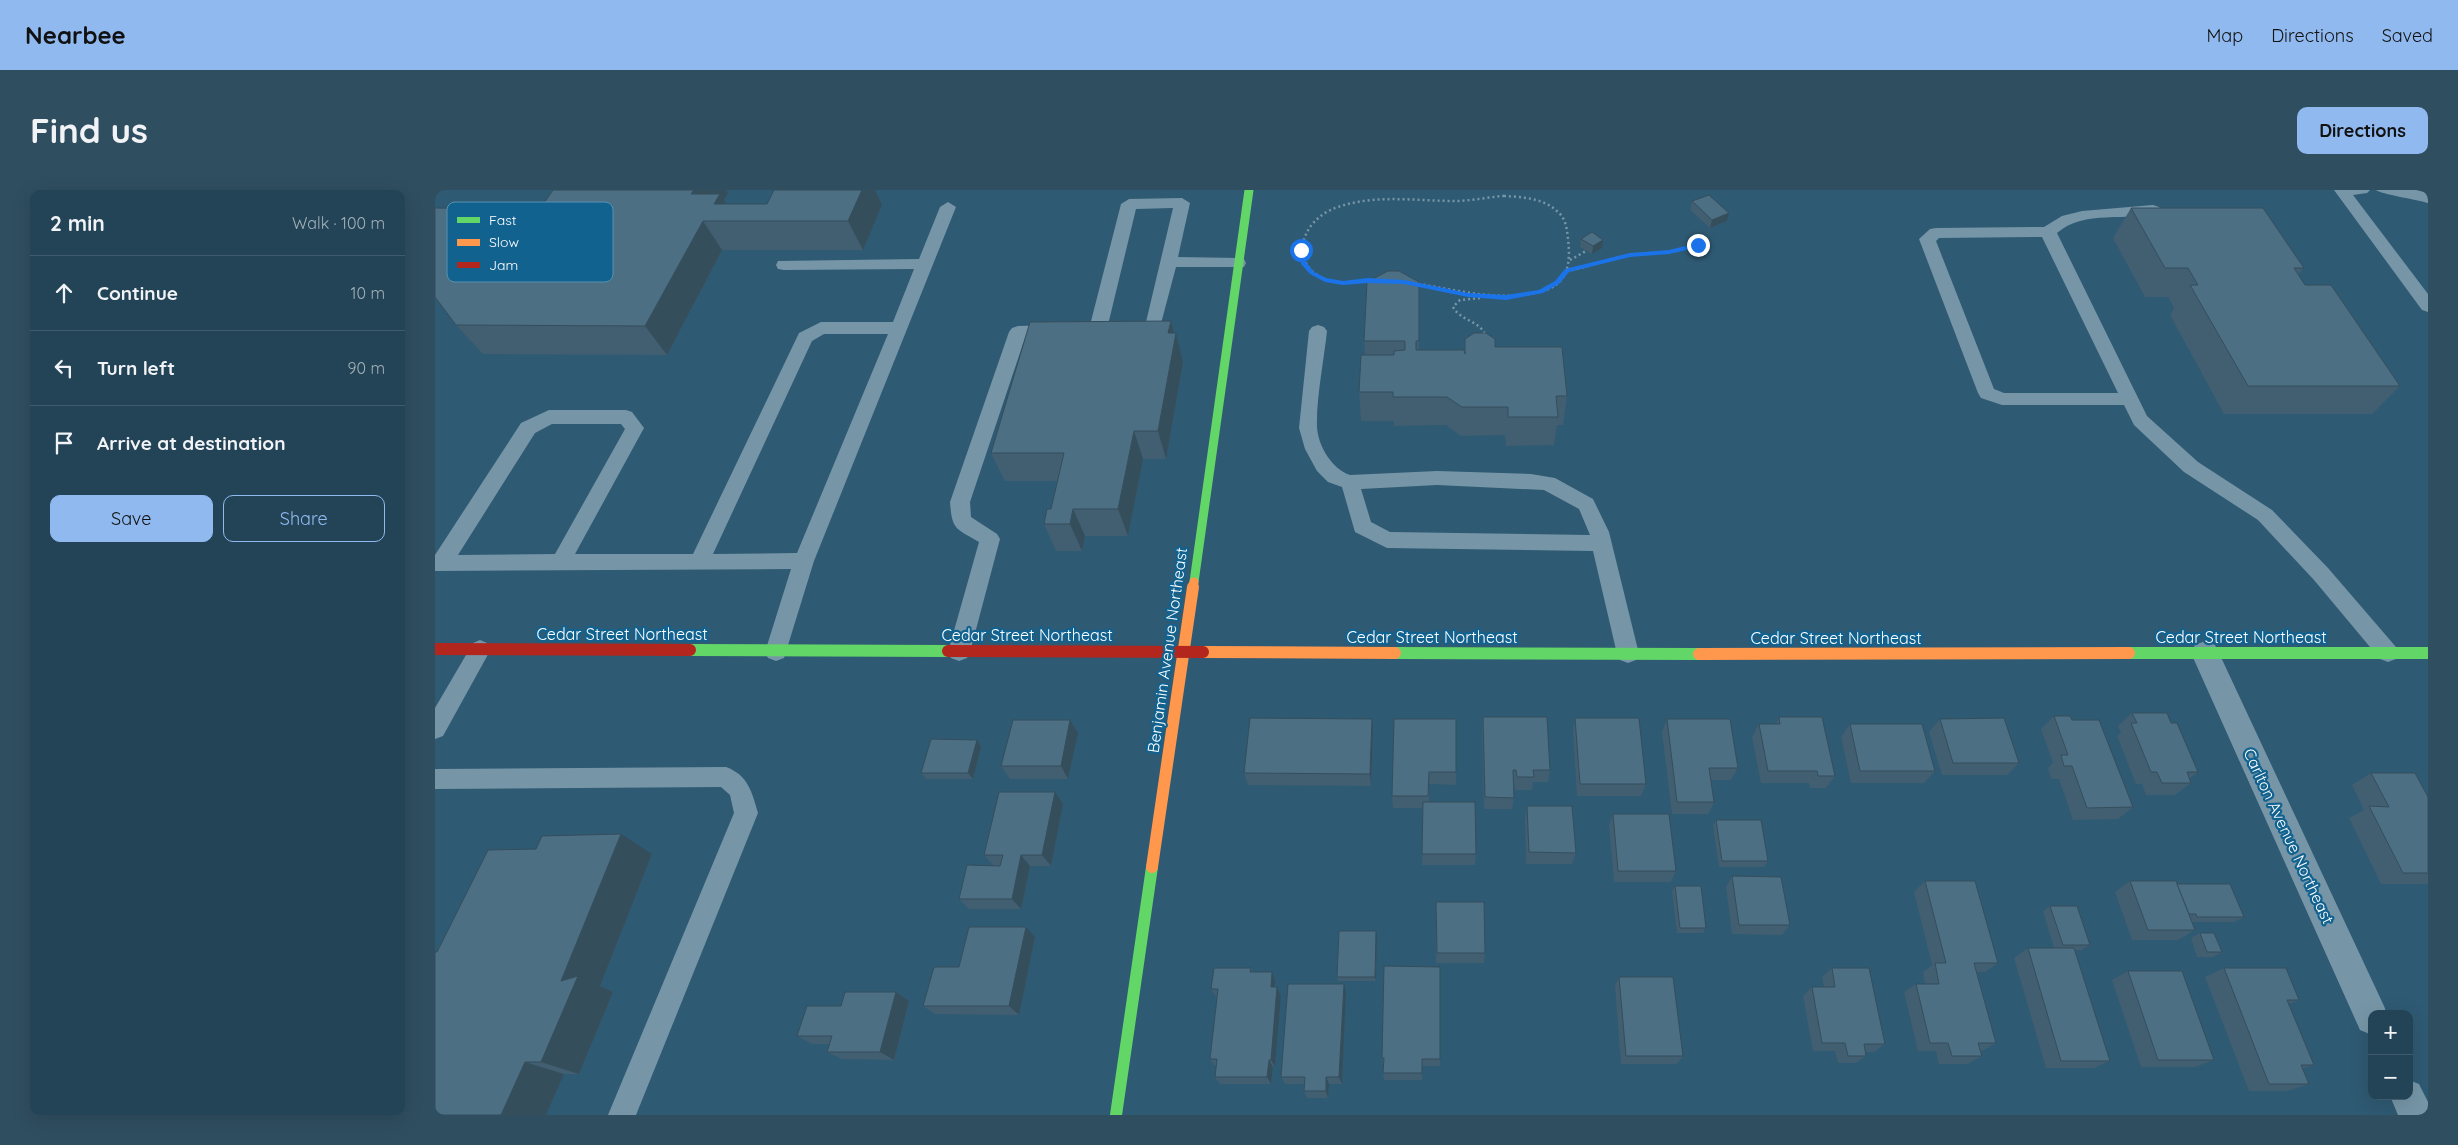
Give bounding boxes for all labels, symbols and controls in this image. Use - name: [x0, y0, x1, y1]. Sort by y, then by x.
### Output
- text: Nearbee: [25, 20, 126, 50]
- text: Map: [2206, 24, 2243, 47]
- text: Directions: [2271, 24, 2354, 47]
- text: Saved: [2382, 24, 2433, 47]
- button: Directions: [2297, 107, 2428, 154]
- text: Find us: [30, 108, 148, 152]
- legend: [447, 202, 613, 282]
- text: 2 min: [50, 210, 105, 236]
- text: Fast: [489, 211, 517, 229]
- text: Walk · 100 m: [292, 213, 385, 233]
- text: Slow: [489, 233, 519, 251]
- route end: [1687, 234, 1710, 257]
- route start: [1290, 239, 1313, 262]
- text: Jam: [489, 256, 518, 274]
- icon: ahead: [50, 279, 78, 307]
- text: Continue: [97, 281, 178, 305]
- text: 10 m: [351, 283, 385, 303]
- icon: left: [50, 354, 78, 382]
- text: Turn left: [97, 356, 175, 380]
- text: 90 m: [348, 358, 385, 378]
- icon: arrive: [50, 429, 78, 457]
- text: Arrive at destination: [97, 431, 286, 455]
- button: Save: [50, 495, 213, 542]
- button: Share: [223, 495, 385, 542]
- street label: Benjamin Avenue Northeast: [1143, 546, 1191, 754]
- street label: Cedar Street Northeast: [536, 624, 708, 644]
- street label: Cedar Street Northeast: [941, 625, 1113, 645]
- street label: Cedar Street Northeast: [1346, 627, 1518, 647]
- street label: Cedar Street Northeast: [2155, 627, 2327, 647]
- street label: Cedar Street Northeast: [1750, 628, 1922, 648]
- street label: Carlton Avenue Northeast: [2239, 745, 2339, 927]
- map controls: [2368, 1010, 2413, 1100]
- button: +: [2368, 1010, 2413, 1055]
- button: −: [2368, 1055, 2413, 1100]

